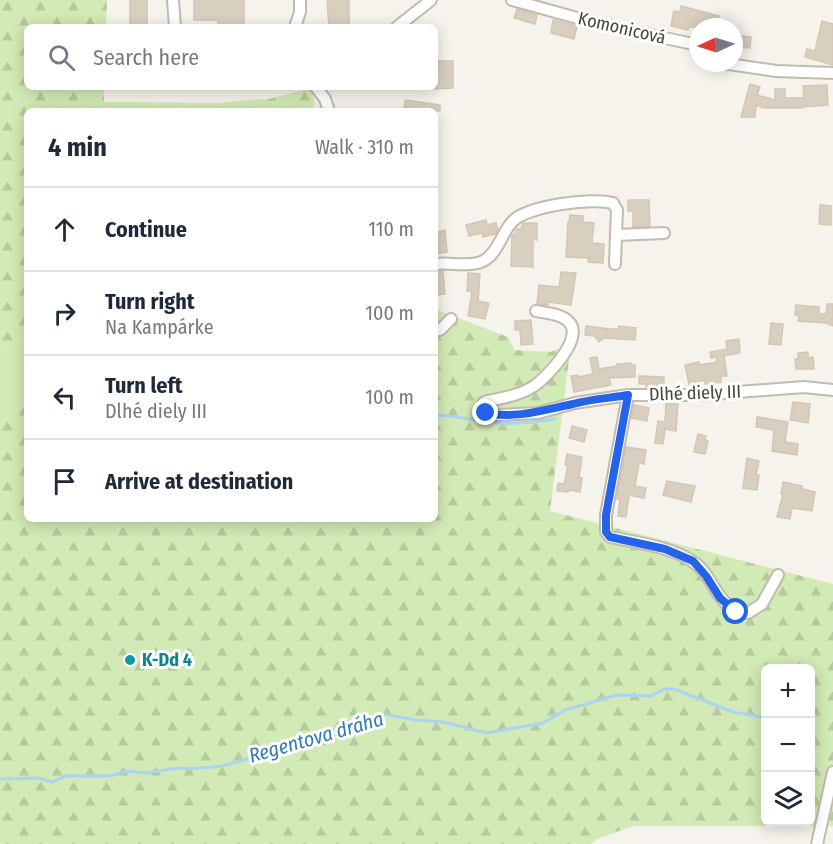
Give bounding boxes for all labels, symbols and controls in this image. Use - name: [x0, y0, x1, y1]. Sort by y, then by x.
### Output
- street label: Komonicová: [576, 7, 668, 49]
- north arrow: [689, 18, 743, 72]
- search box: [24, 24, 438, 90]
- icon: search: [45, 41, 78, 74]
- text: Search here: [93, 44, 199, 71]
- text: 4 min: [48, 132, 107, 163]
- text: Walk · 310 m: [315, 135, 414, 159]
- icon: ahead: [48, 213, 81, 246]
- text: Continue: [105, 216, 187, 243]
- text: 110 m: [368, 217, 414, 241]
- text: Turn right: [105, 288, 194, 315]
- icon: right: [48, 297, 81, 330]
- text: 100 m: [365, 301, 414, 325]
- text: Na Kampárke: [105, 315, 214, 339]
- text: Turn left: [105, 372, 183, 399]
- street label: Dlhé diely III: [649, 380, 741, 406]
- icon: left: [48, 381, 81, 414]
- text: 100 m: [365, 385, 414, 409]
- text: Dlhé diely III: [105, 399, 207, 423]
- route end: [472, 399, 498, 425]
- icon: arrive: [48, 465, 81, 498]
- text: Arrive at destination: [105, 468, 293, 495]
- route start: [722, 598, 748, 624]
- place label: K-Dd 4: [142, 649, 192, 671]
- marker: K-Dd 4: [123, 653, 137, 667]
- map controls: [761, 664, 815, 826]
- button: +: [761, 664, 815, 718]
- water label: Regentova dráha: [246, 706, 386, 768]
- button: −: [761, 718, 815, 772]
- button: layers: [761, 772, 815, 826]

